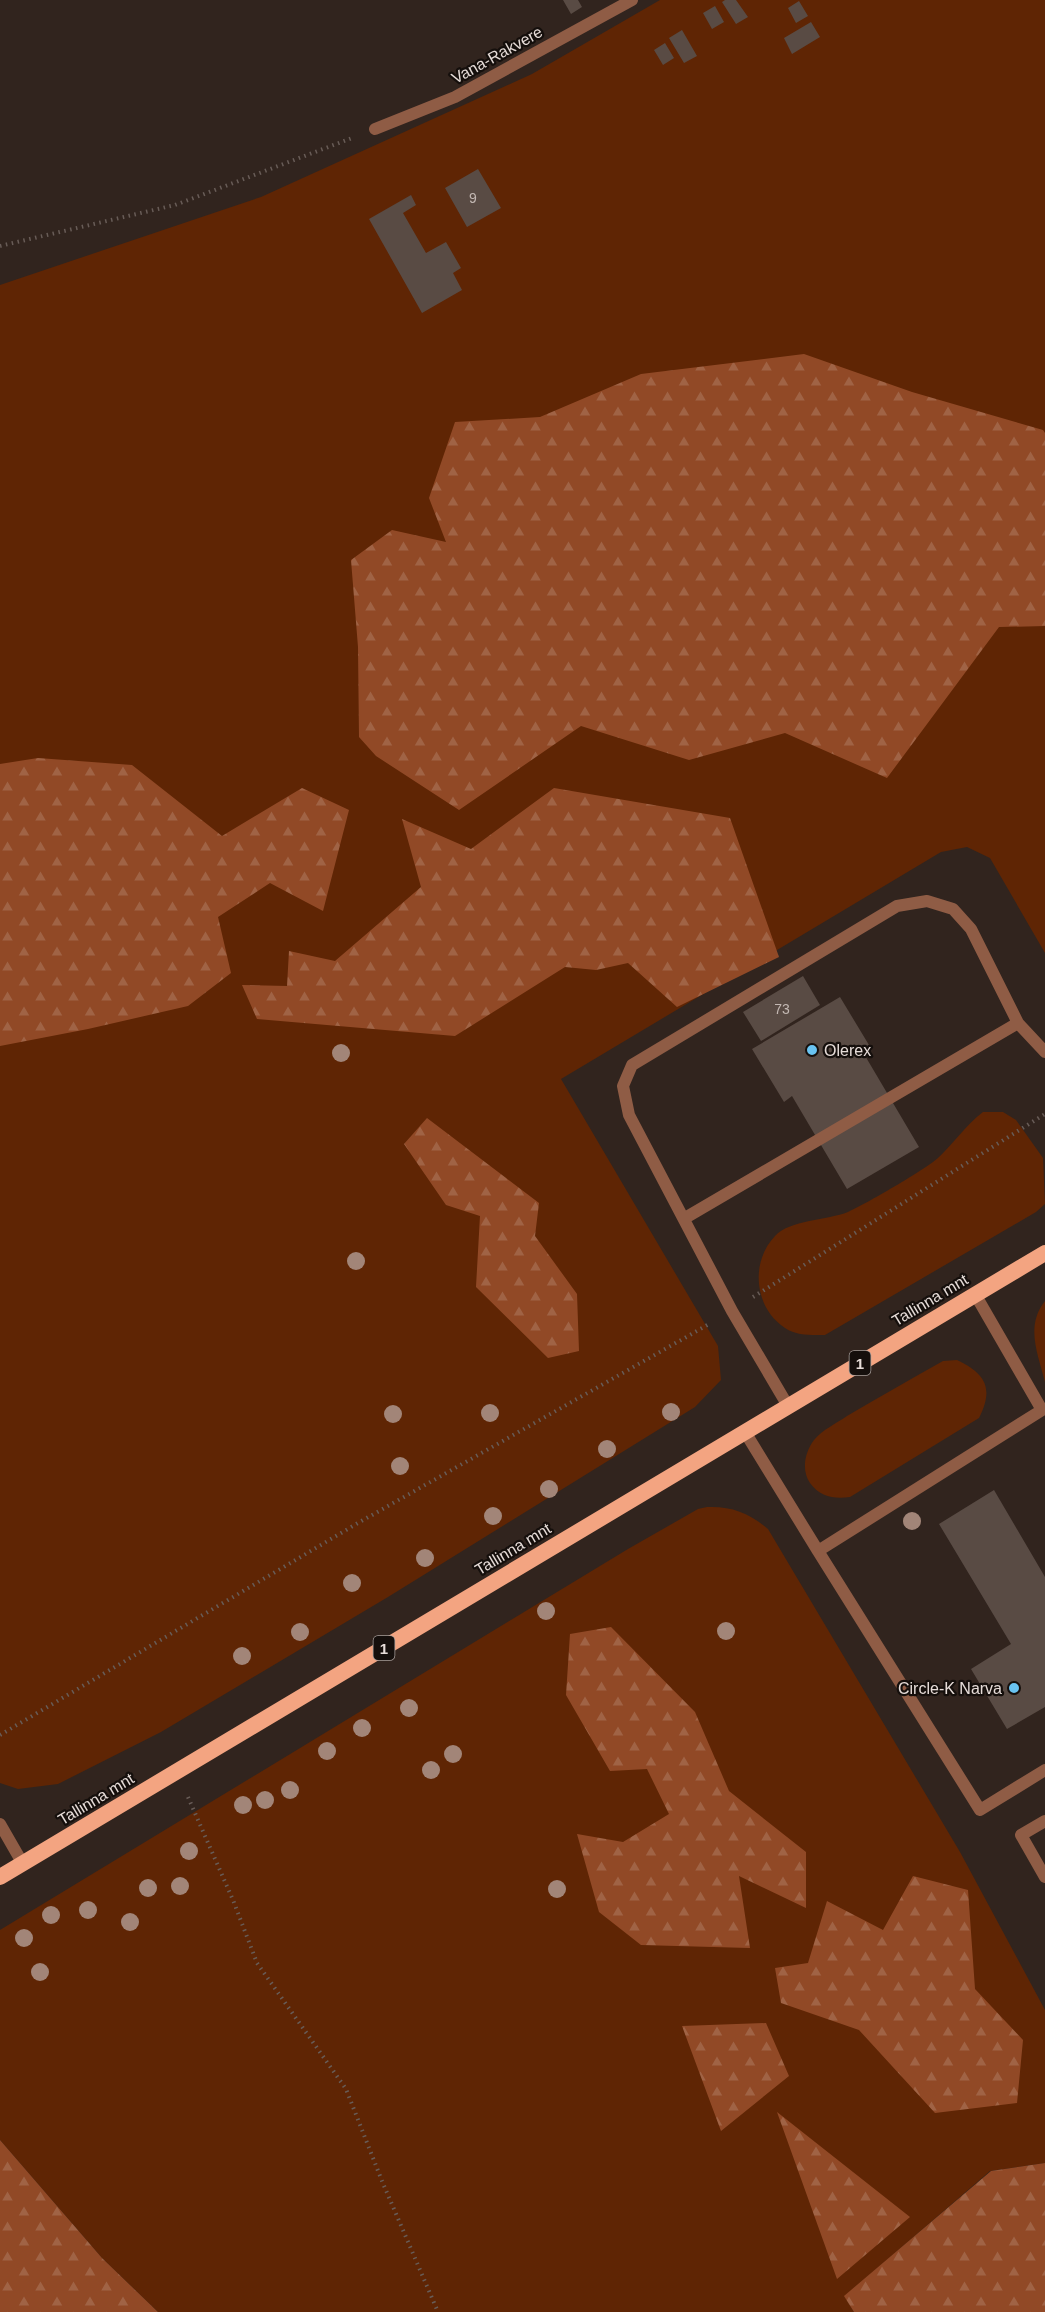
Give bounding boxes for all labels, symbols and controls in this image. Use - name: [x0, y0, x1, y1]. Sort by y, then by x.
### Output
- street label: Vana-Rakvere: [449, 23, 545, 87]
- house number: 9: [469, 190, 477, 206]
- house number: 73: [774, 1001, 790, 1017]
- place label: Olerex: [824, 1042, 871, 1059]
- marker: Olerex: [805, 1043, 819, 1057]
- street label: Tallinna mnt: [889, 1270, 971, 1329]
- road number: 1: [850, 1351, 870, 1375]
- street label: Tallinna mnt: [472, 1519, 554, 1578]
- road number: 1: [374, 1636, 394, 1660]
- place label: Circle-K Narva: [898, 1680, 1002, 1697]
- marker: Circle-K Narva: [1007, 1681, 1021, 1695]
- street label: Tallinna mnt: [55, 1769, 137, 1828]

